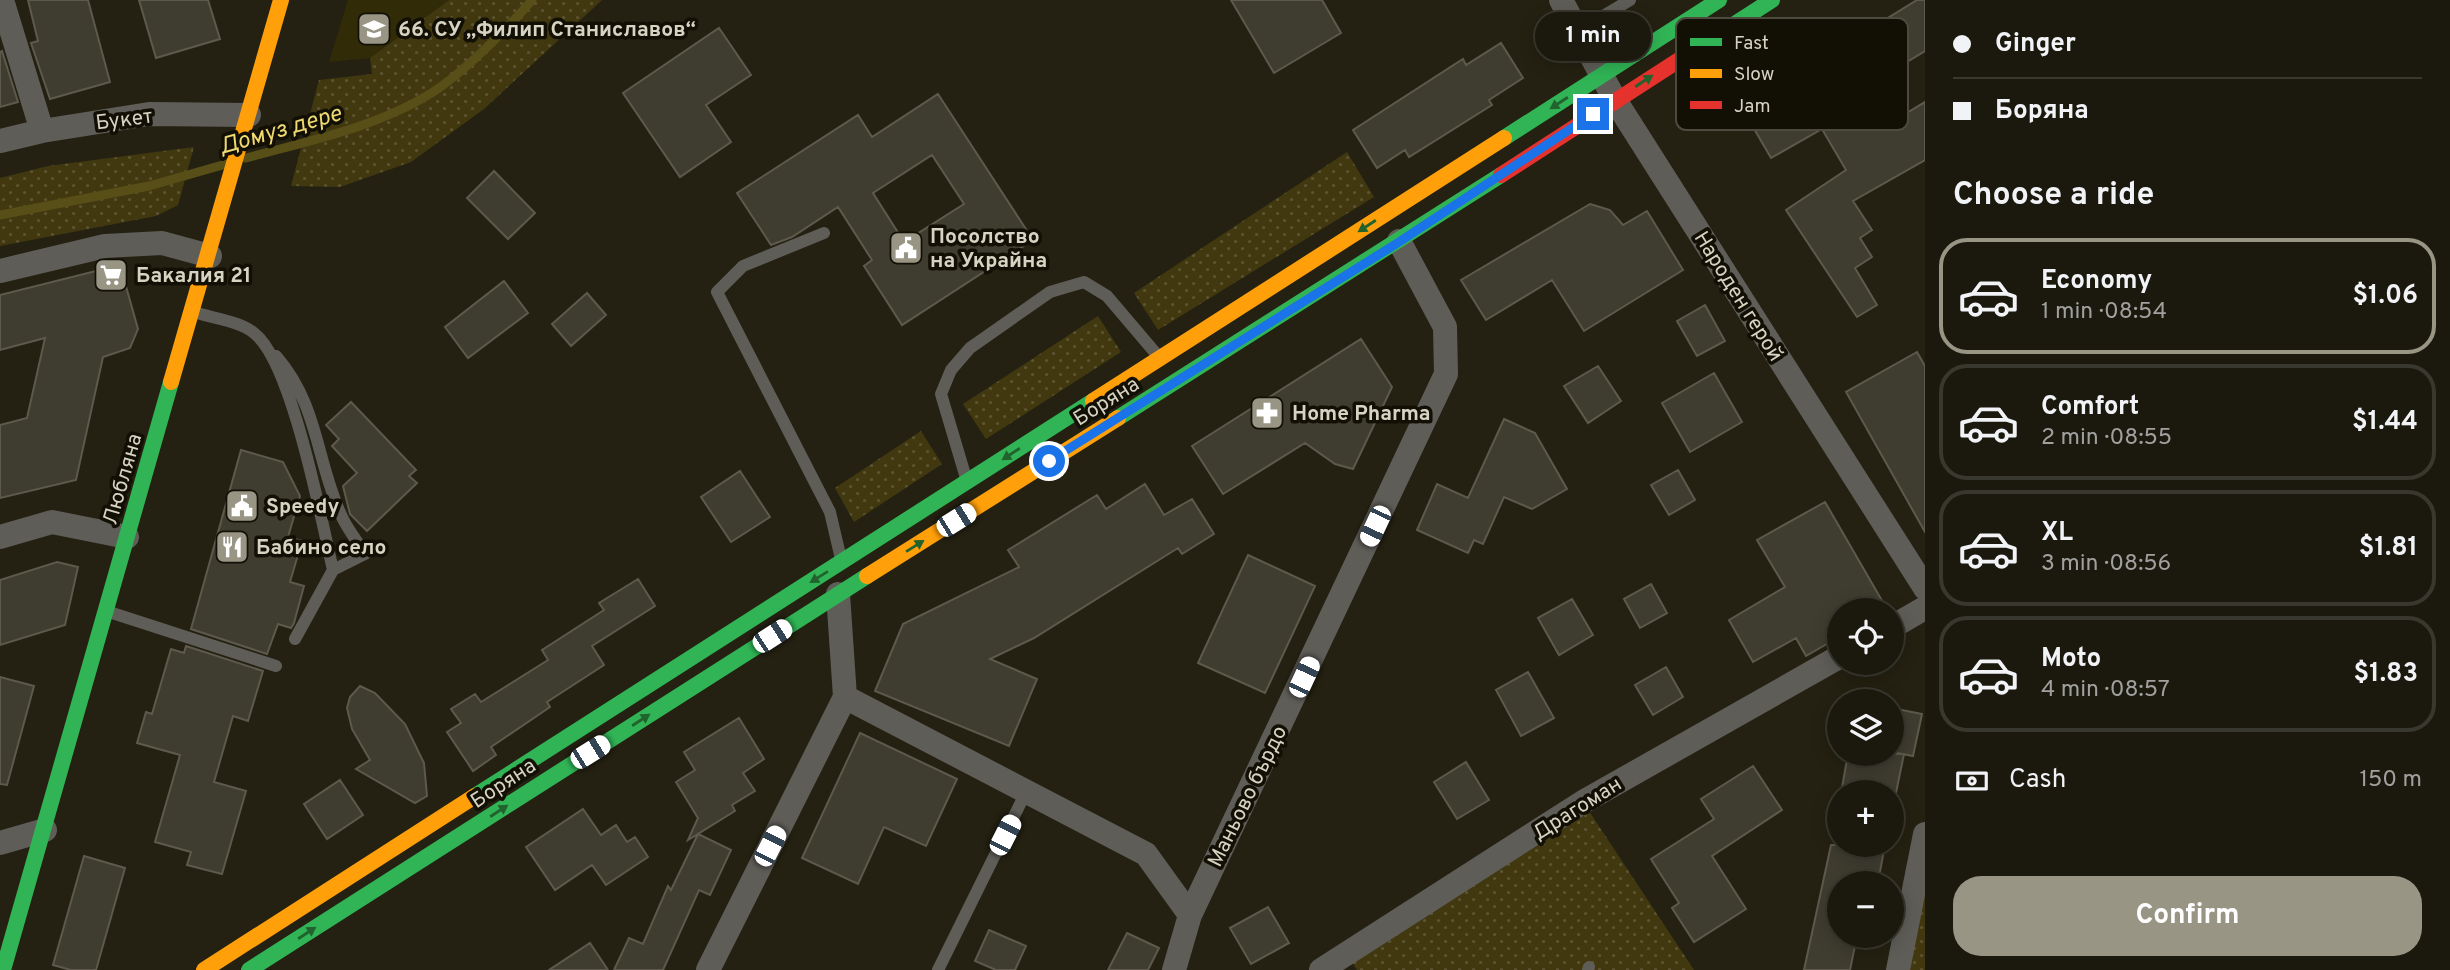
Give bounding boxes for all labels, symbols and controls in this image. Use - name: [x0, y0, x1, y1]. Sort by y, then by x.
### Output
- school or university icon: 66. СУ „Филип Станиславов“: [355, 10, 393, 48]
- callout: 1 min: [1535, 12, 1651, 61]
- place label: 66. СУ „Филип Станиславов“: [398, 17, 696, 44]
- legend: [1676, 18, 1908, 130]
- text: 1 min: [1565, 22, 1621, 51]
- text: Ginger: [1995, 28, 2076, 61]
- text: Fast: [1734, 32, 1769, 56]
- text: Slow: [1734, 63, 1774, 87]
- one-way arrow: [1635, 75, 1654, 88]
- text: Jam: [1734, 95, 1771, 119]
- text: Боряна: [1995, 95, 2089, 128]
- one-way arrow: [1549, 97, 1569, 110]
- route end: [1577, 98, 1609, 130]
- water label: Домуз дере: [216, 100, 346, 163]
- street label: Букет: [94, 104, 154, 137]
- text: Choose a ride: [1953, 176, 2154, 216]
- one-way arrow: [1358, 219, 1377, 232]
- place label: Посолство на Украйна: [930, 224, 1047, 275]
- street label: Народен герой: [1687, 227, 1788, 367]
- public building icon: Посолство на Украйна: [887, 229, 925, 267]
- supermarket icon: Бакалия 21: [92, 256, 130, 294]
- place label: Бакалия 21: [136, 263, 252, 290]
- icon: car: [1957, 265, 2020, 328]
- text: Economy: [2041, 265, 2152, 298]
- text: $1.06: [2352, 280, 2418, 313]
- text: 1 min · 08:54: [2041, 298, 2167, 327]
- street label: Боряна: [1069, 372, 1145, 433]
- icon: car: [1957, 391, 2020, 454]
- text: Comfort: [2041, 391, 2139, 424]
- pharmacy icon: Home Pharma: [1248, 394, 1286, 432]
- place label: Home Pharma: [1292, 401, 1431, 428]
- text: $1.44: [2352, 406, 2418, 439]
- text: 2 min · 08:55: [2041, 424, 2172, 453]
- street label: Любляна: [98, 431, 149, 528]
- route start: [1033, 445, 1065, 477]
- one-way arrow: [1001, 448, 1020, 461]
- public building icon: Speedy: [223, 487, 261, 525]
- place label: Speedy: [266, 494, 339, 521]
- car: [933, 500, 980, 540]
- car: [1357, 503, 1394, 549]
- icon: car: [1957, 517, 2020, 580]
- text: XL: [2041, 517, 2073, 550]
- restaurant icon: Бабино село: [213, 528, 251, 566]
- text: $1.81: [2359, 532, 2418, 565]
- place label: Бабино село: [256, 535, 386, 562]
- one-way arrow: [906, 539, 925, 552]
- text: 3 min · 08:56: [2041, 550, 2171, 579]
- one-way arrow: [810, 571, 829, 584]
- map controls: [1827, 598, 1904, 948]
- button: locate: [1827, 598, 1904, 675]
- car: [749, 616, 796, 656]
- icon: car: [1957, 643, 2020, 706]
- text: Moto: [2041, 643, 2101, 676]
- car: [1286, 654, 1323, 700]
- text: $1.83: [2354, 658, 2418, 691]
- text: 4 min · 08:57: [2041, 676, 2170, 705]
- button: layers: [1827, 689, 1904, 766]
- one-way arrow: [631, 713, 651, 726]
- street label: Маньово бърдо: [1203, 722, 1294, 872]
- car: [567, 732, 614, 772]
- street label: Боряна: [466, 753, 542, 815]
- icon: cash: [1953, 762, 1991, 800]
- text: Cash: [2009, 764, 2066, 797]
- text: 150 m: [2360, 766, 2422, 795]
- street label: Драгоман: [1528, 771, 1627, 847]
- button: +: [1827, 780, 1904, 857]
- one-way arrow: [489, 804, 508, 817]
- car: [987, 812, 1024, 858]
- car: [752, 823, 789, 869]
- button: −: [1827, 871, 1904, 948]
- button: Confirm: [1953, 876, 2422, 956]
- one-way arrow: [297, 927, 316, 940]

